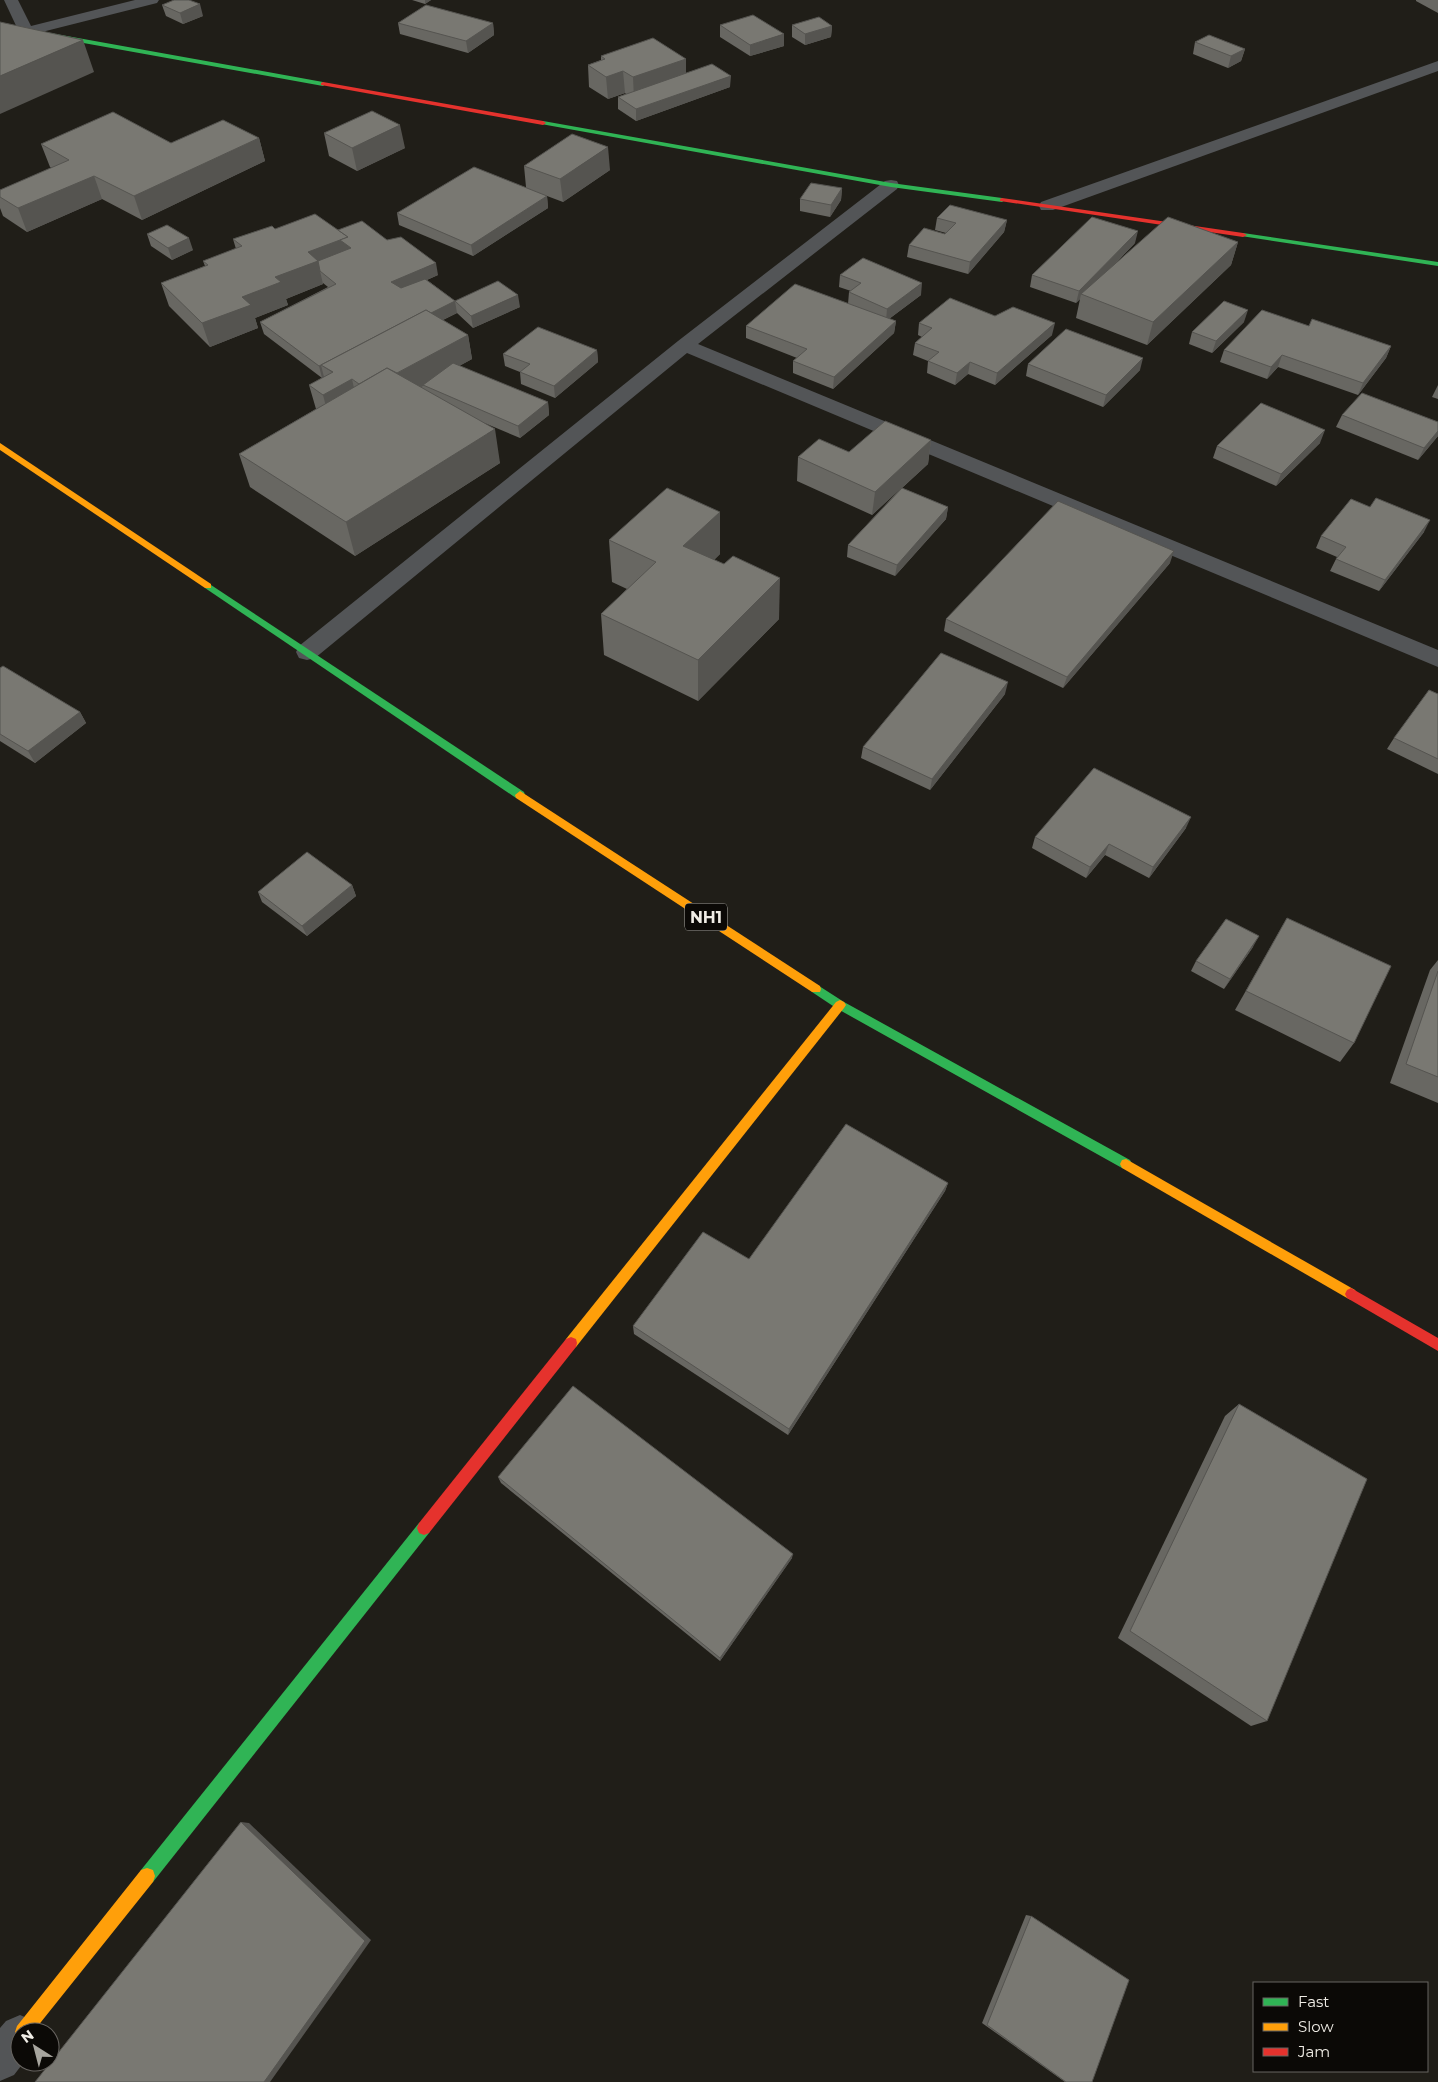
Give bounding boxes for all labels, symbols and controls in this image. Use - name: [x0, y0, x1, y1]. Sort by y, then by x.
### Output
- road number: NH1: [685, 904, 727, 930]
- legend: [1253, 1982, 1428, 2072]
- text: Fast: [1298, 1992, 1329, 2011]
- text: Slow: [1298, 2017, 1334, 2036]
- north arrow: [10, 2022, 60, 2072]
- text: N: [17, 2026, 37, 2047]
- text: Jam: [1297, 2042, 1330, 2061]

